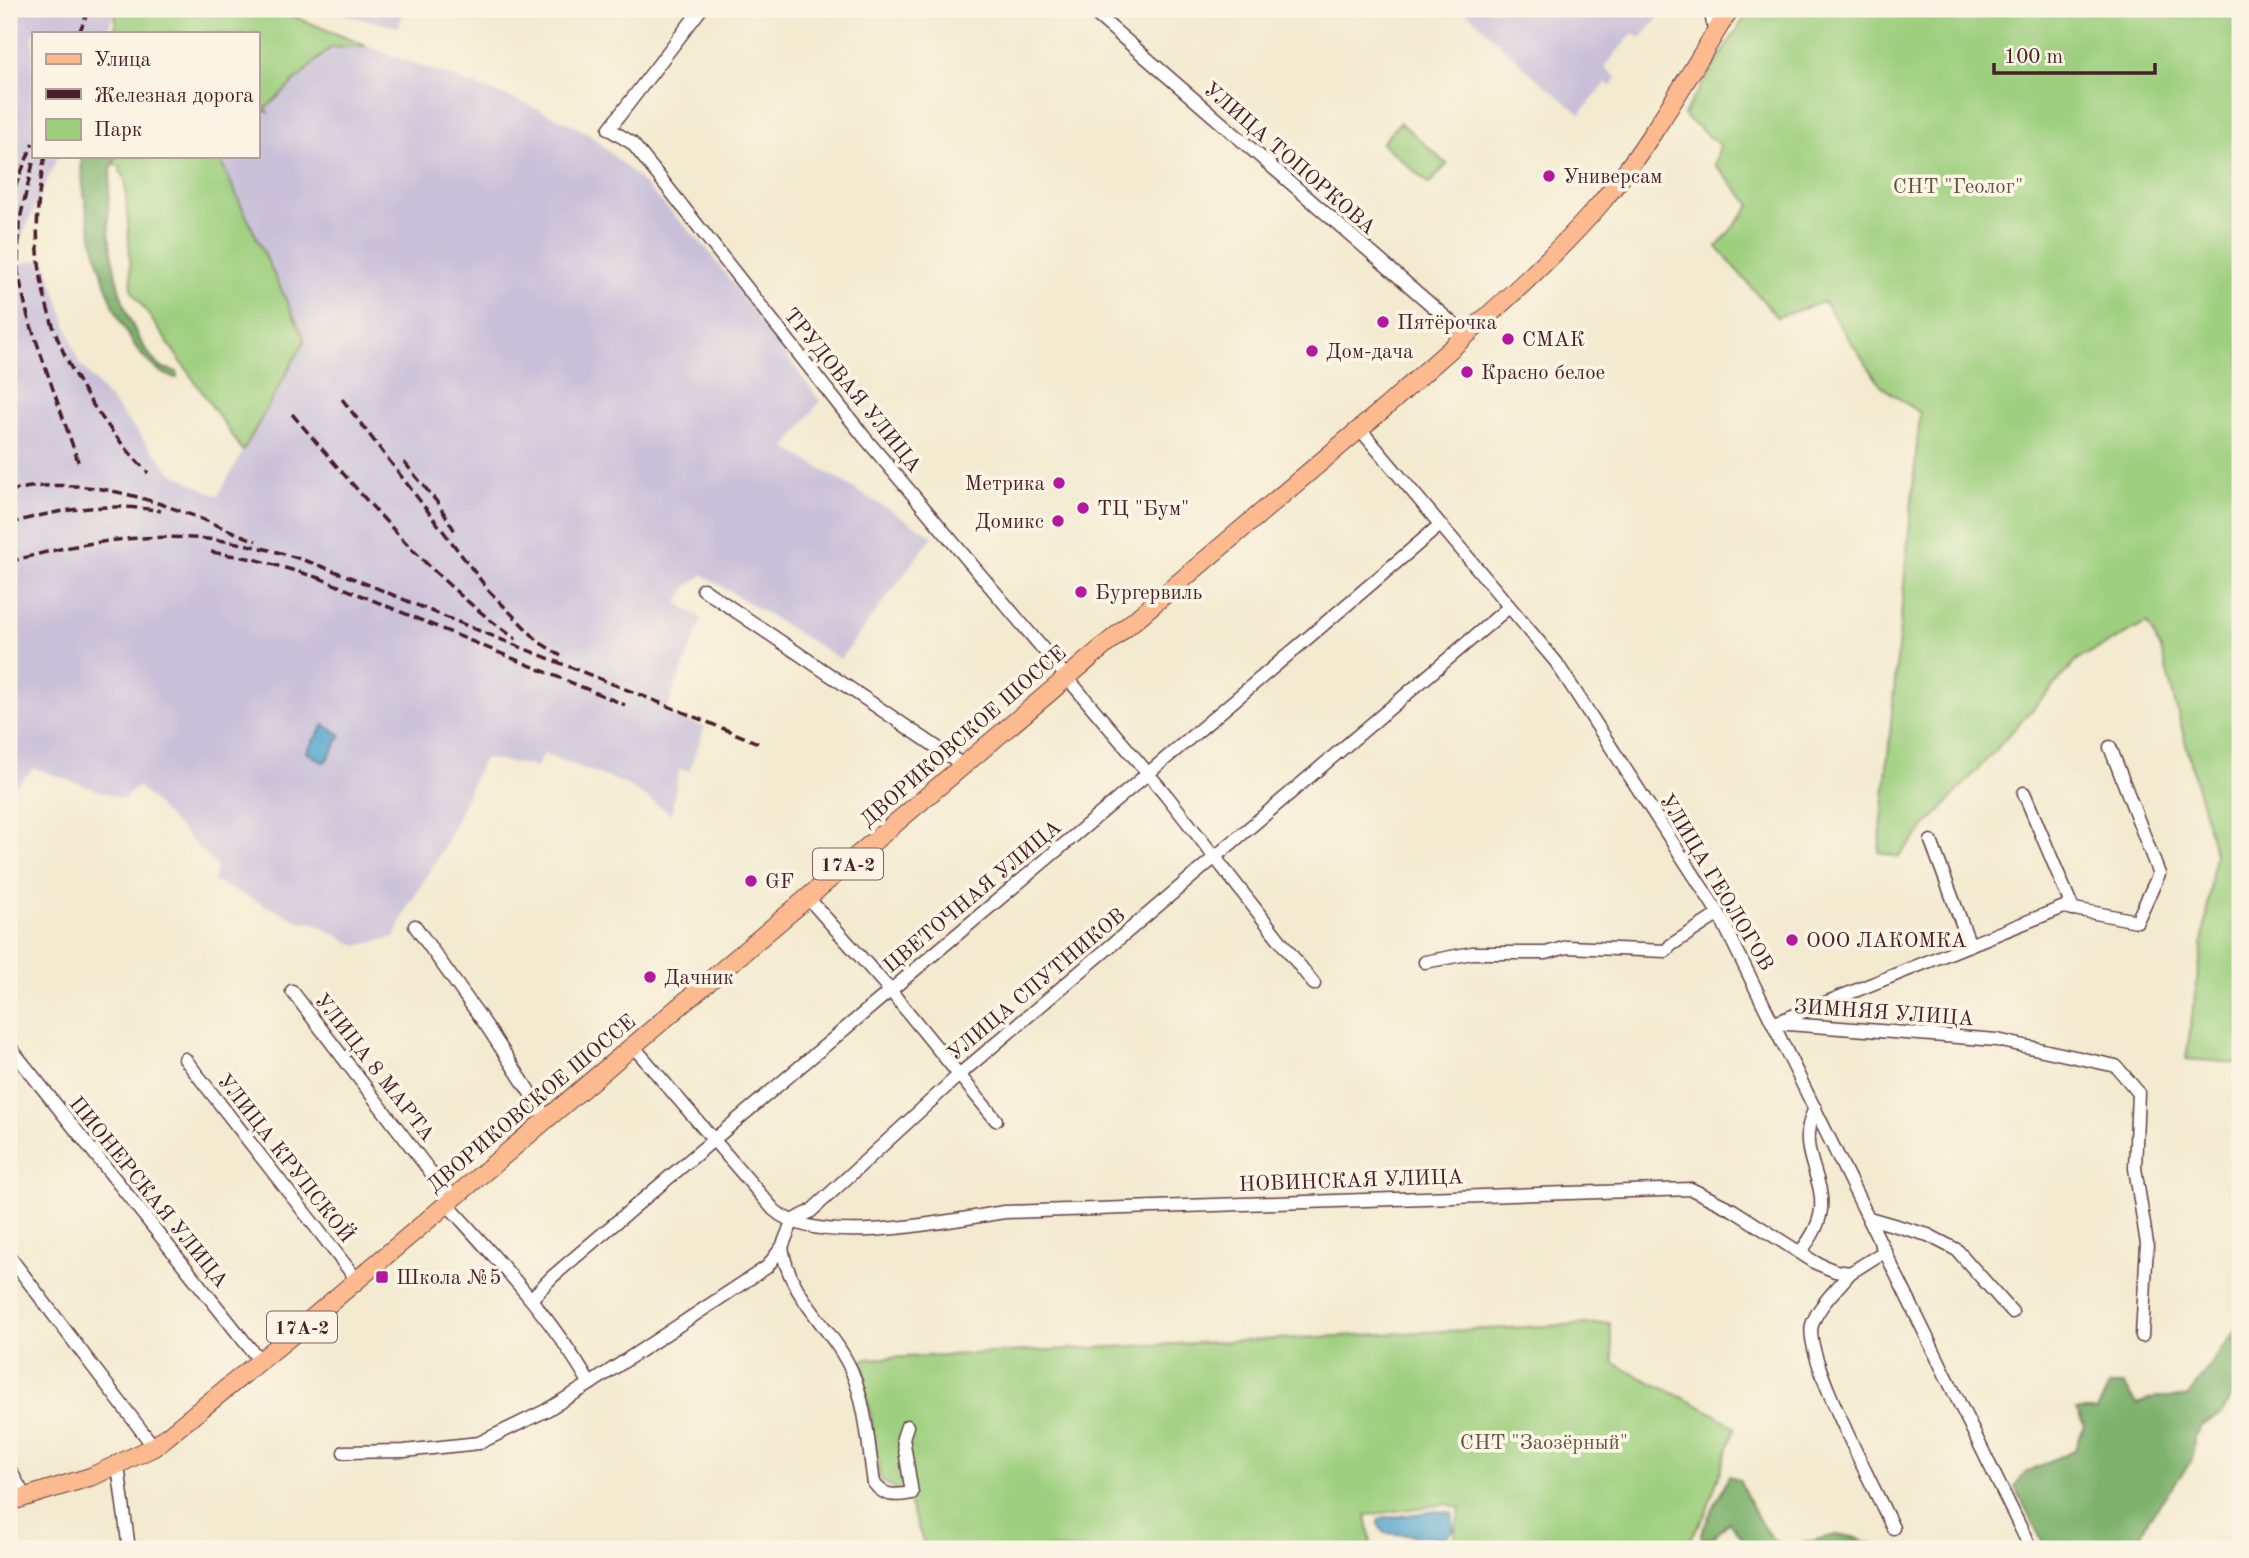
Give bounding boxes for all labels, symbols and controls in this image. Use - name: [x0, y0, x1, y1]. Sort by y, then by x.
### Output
- legend: [32, 32, 259, 158]
- scale bar: [1994, 32, 2154, 76]
- text: 100 m: [2004, 47, 2063, 68]
- text: Улица: [94, 50, 151, 71]
- street label: УЛИЦА ТОПОРКОВА: [1199, 79, 1379, 239]
- text: Железная дорога: [94, 86, 254, 107]
- text: Парк: [94, 120, 143, 141]
- place label: Универсам: [1563, 167, 1662, 188]
- marker: Универсам: [1541, 168, 1557, 184]
- park label: СНТ "Геолог": [1893, 177, 2023, 198]
- street label: ТРУДОВАЯ УЛИЦА: [779, 305, 925, 477]
- place label: Пятёрочка: [1397, 313, 1497, 334]
- marker: Пятёрочка: [1375, 314, 1391, 330]
- place label: СМАК: [1522, 330, 1585, 351]
- marker: СМАК: [1500, 331, 1516, 347]
- place label: Дом-дача: [1326, 342, 1413, 363]
- marker: Дом-дача: [1304, 343, 1320, 359]
- place label: Красно белое: [1481, 363, 1605, 384]
- marker: Красно белое: [1459, 364, 1475, 380]
- place label: Метрика: [965, 474, 1045, 495]
- marker: Метрика: [1051, 475, 1067, 491]
- place label: ТЦ "Бум": [1097, 499, 1189, 520]
- marker: ТЦ "Бум": [1075, 500, 1091, 516]
- place label: Домикс: [975, 512, 1044, 533]
- marker: Домикс: [1050, 513, 1066, 529]
- place label: Бургервиль: [1095, 583, 1202, 604]
- marker: Бургервиль: [1073, 584, 1089, 600]
- street label: ДВОРИКОВСКОЕ ШОССЕ: [857, 642, 1071, 832]
- street label: УЛИЦА ГЕОЛОГОВ: [1655, 791, 1777, 975]
- street label: ЦВЕТОЧНАЯ УЛИЦА: [880, 817, 1066, 977]
- road number: 17А-2: [813, 848, 883, 880]
- place label: GF: [765, 872, 794, 893]
- marker: GF: [743, 873, 759, 889]
- street label: УЛИЦА СПУТНИКОВ: [944, 905, 1130, 1065]
- place label: ООО ЛАКОМКА: [1806, 931, 1967, 952]
- marker: ООО ЛАКОМКА: [1784, 932, 1800, 948]
- place label: Дачник: [664, 968, 734, 989]
- marker: Дачник: [642, 969, 658, 985]
- street label: УЛИЦА 8 МАРТА: [310, 990, 438, 1146]
- street label: ЗИМНЯЯ УЛИЦА: [1793, 997, 1975, 1030]
- street label: ДВОРИКОВСКОЕ ШОССЕ: [424, 1011, 640, 1197]
- street label: УЛИЦА КРУПСКОЙ: [213, 1068, 361, 1247]
- street label: ПИОНЕРСКАЯ УЛИЦА: [64, 1094, 231, 1292]
- street label: НОВИНСКАЯ УЛИЦА: [1238, 1167, 1464, 1196]
- place label: Школа №5: [396, 1268, 502, 1289]
- marker: Школа №5: [374, 1269, 390, 1285]
- road number: 17А-2: [267, 1312, 337, 1343]
- park label: СНТ "Заозёрный": [1460, 1433, 1628, 1454]

